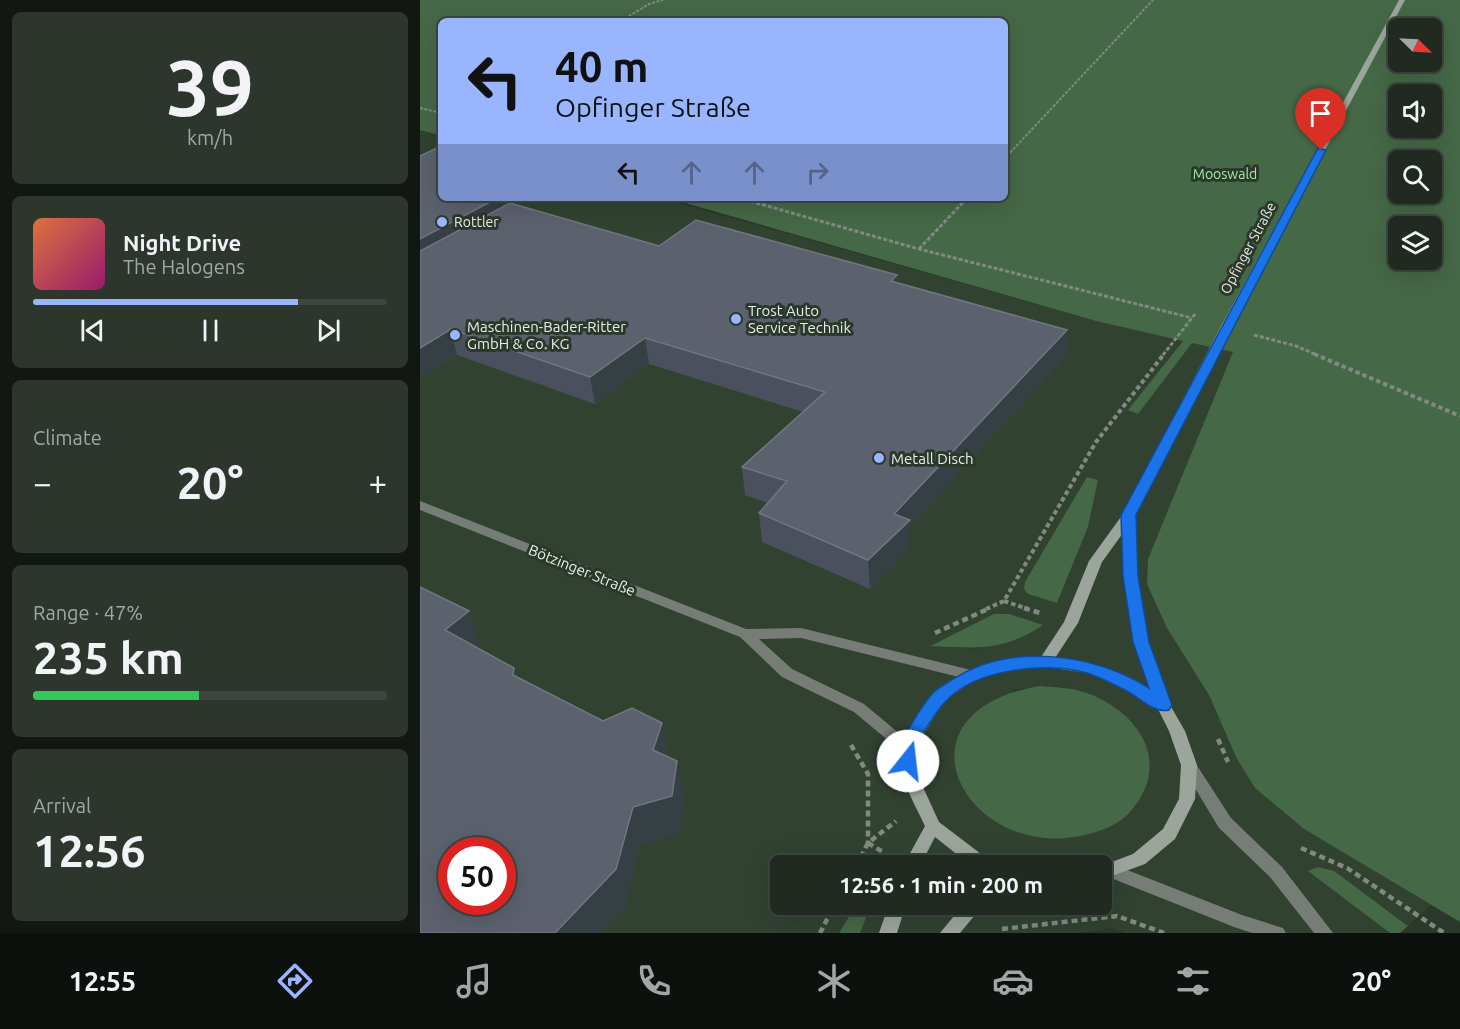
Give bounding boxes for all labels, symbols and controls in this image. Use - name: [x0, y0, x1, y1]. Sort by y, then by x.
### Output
- north arrow: [1388, 18, 1442, 72]
- map controls: [1388, 18, 1442, 270]
- icon: left: [456, 42, 534, 120]
- text: 39: [166, 43, 254, 131]
- text: 40 m: [555, 43, 649, 90]
- button: sound: [1388, 84, 1442, 138]
- pin: [1295, 88, 1346, 150]
- text: Opfinger Straße: [555, 92, 751, 122]
- icon: arrive: [1304, 97, 1337, 130]
- text: km/h: [187, 126, 233, 149]
- button: search: [1388, 150, 1442, 204]
- icon: left: [612, 156, 645, 189]
- icon: ahead: [675, 156, 708, 189]
- icon: ahead: [738, 156, 771, 189]
- icon: right: [801, 156, 834, 189]
- park label: Mooswald: [1193, 166, 1257, 182]
- street label: Opfinger Straße: [1217, 199, 1279, 297]
- place label: Rottler: [454, 214, 499, 230]
- marker: Rottler: [435, 215, 449, 229]
- button: layers: [1388, 216, 1442, 270]
- text: Night Drive: [123, 230, 241, 255]
- text: The Halogens: [123, 255, 245, 278]
- place label: Trost Auto Service Technik: [748, 302, 851, 336]
- marker: Trost Auto Service Technik: [729, 312, 743, 326]
- icon: previous: [76, 314, 109, 347]
- icon: pause: [194, 314, 227, 347]
- icon: next: [312, 314, 345, 347]
- place label: Maschinen-Bader-Ritter GmbH & Co. KG: [467, 318, 626, 352]
- marker: Maschinen-Bader-Ritter GmbH & Co. KG: [448, 328, 462, 342]
- text: Climate: [33, 426, 102, 449]
- place label: Metall Disch: [891, 450, 973, 467]
- marker: Metall Disch: [872, 451, 886, 465]
- text: 20°: [177, 457, 243, 508]
- text: −: [33, 464, 52, 501]
- text: +: [368, 464, 387, 501]
- street label: Bötzinger Straße: [526, 541, 638, 599]
- text: Range · 47%: [33, 601, 143, 624]
- text: 235 km: [33, 632, 184, 683]
- position arrow: [876, 729, 940, 793]
- text: Arrival: [33, 794, 91, 817]
- text: 12:56: [33, 825, 146, 876]
- speed limit sign: 50: [438, 837, 516, 915]
- text: 12:56 · 1 min · 200 m: [839, 872, 1043, 897]
- icon: directions: [274, 960, 316, 1002]
- icon: music: [453, 960, 495, 1002]
- icon: phone: [633, 960, 675, 1002]
- icon: climate: [813, 960, 855, 1002]
- icon: car: [992, 960, 1034, 1002]
- icon: filters: [1172, 960, 1214, 1002]
- text: 12:55: [69, 966, 136, 996]
- text: 20°: [1351, 966, 1391, 996]

